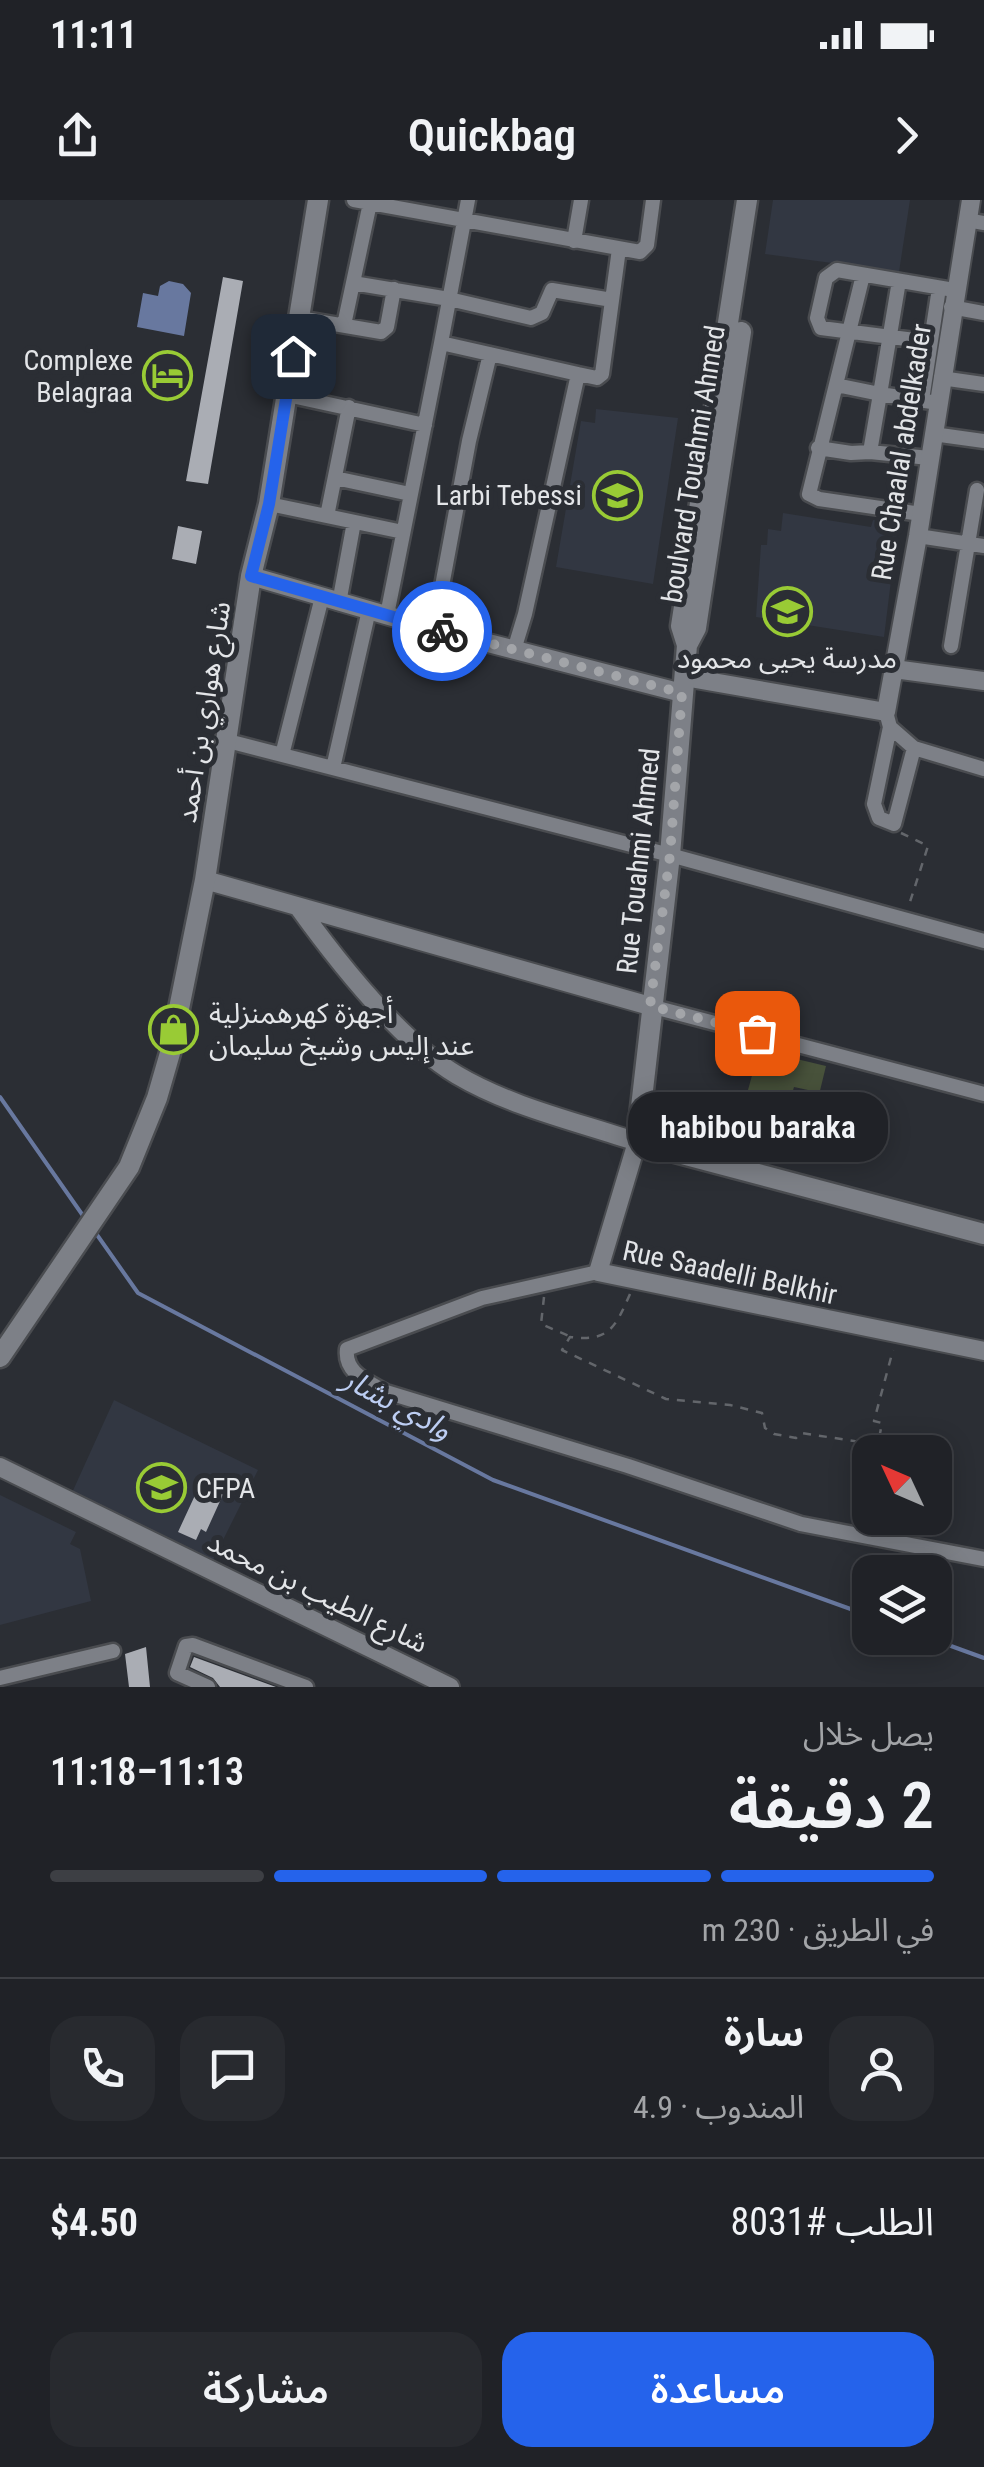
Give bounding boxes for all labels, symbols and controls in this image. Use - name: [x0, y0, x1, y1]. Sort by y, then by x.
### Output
- text: 11:11: [50, 13, 137, 57]
- icon: share: [50, 108, 105, 163]
- icon: forward: [879, 108, 934, 163]
- text: Quickbag: [408, 109, 576, 162]
- pin: [251, 314, 336, 399]
- street label: Rue Chaalal abdelkader: [865, 322, 938, 583]
- street label: boulvard Touahmi Ahmed: [655, 323, 732, 605]
- icon: home: [266, 329, 321, 384]
- place label: Complexe Belagraa: [23, 344, 133, 409]
- hotel icon: Complexe Belagraa: [142, 350, 194, 402]
- school or university icon: Larbi Tebessi: [591, 469, 643, 521]
- place label: Larbi Tebessi: [435, 479, 582, 512]
- courier: [392, 581, 492, 681]
- school or university icon: مدرسة يحيى محمود: [761, 585, 813, 637]
- street label: شارع هواري بن أحمد: [168, 599, 242, 826]
- icon: bike: [415, 604, 470, 659]
- place label: مدرسة يحيى محمود: [677, 642, 897, 675]
- street label: Rue Touahmi Ahmed: [610, 747, 667, 976]
- pin: [715, 991, 800, 1076]
- place label: أجهزة كهرهمنزلية عند إليس وشيخ سليمان: [209, 995, 474, 1066]
- shop icon: أجهزة كهرهمنزلية عند إليس وشيخ سليمان: [148, 1003, 200, 1055]
- icon: bag: [730, 1006, 785, 1061]
- callout: habibou baraka: [627, 1093, 887, 1163]
- text: habibou baraka: [660, 1108, 856, 1146]
- street label: Rue Saadelli Belkhir: [620, 1234, 840, 1311]
- water label: وادي بشار: [332, 1360, 457, 1452]
- north arrow: [852, 1435, 952, 1535]
- map controls: [852, 1435, 952, 1655]
- school or university icon: CFPA: [135, 1462, 187, 1514]
- place label: CFPA: [196, 1472, 255, 1505]
- street label: شارع الطيب بن محمد: [201, 1525, 433, 1664]
- button: layers: [852, 1555, 952, 1655]
- text: يصل خلال: [803, 1715, 934, 1753]
- text: 11:13–11:18: [50, 1750, 244, 1794]
- text: 2 دقيقة: [729, 1768, 934, 1844]
- text: في الطريق · 230 m: [702, 1911, 934, 1949]
- text: سارة: [724, 2011, 804, 2055]
- button: phone: [50, 2016, 155, 2121]
- button: chat: [180, 2016, 285, 2121]
- button: person: [829, 2016, 934, 2121]
- text: المندوب · 4.9: [633, 2088, 804, 2126]
- text: الطلب #8031: [731, 2200, 934, 2244]
- text: $4.50: [50, 2201, 138, 2245]
- button: مشاركة: [50, 2332, 482, 2447]
- button: مساعدة: [502, 2332, 934, 2447]

